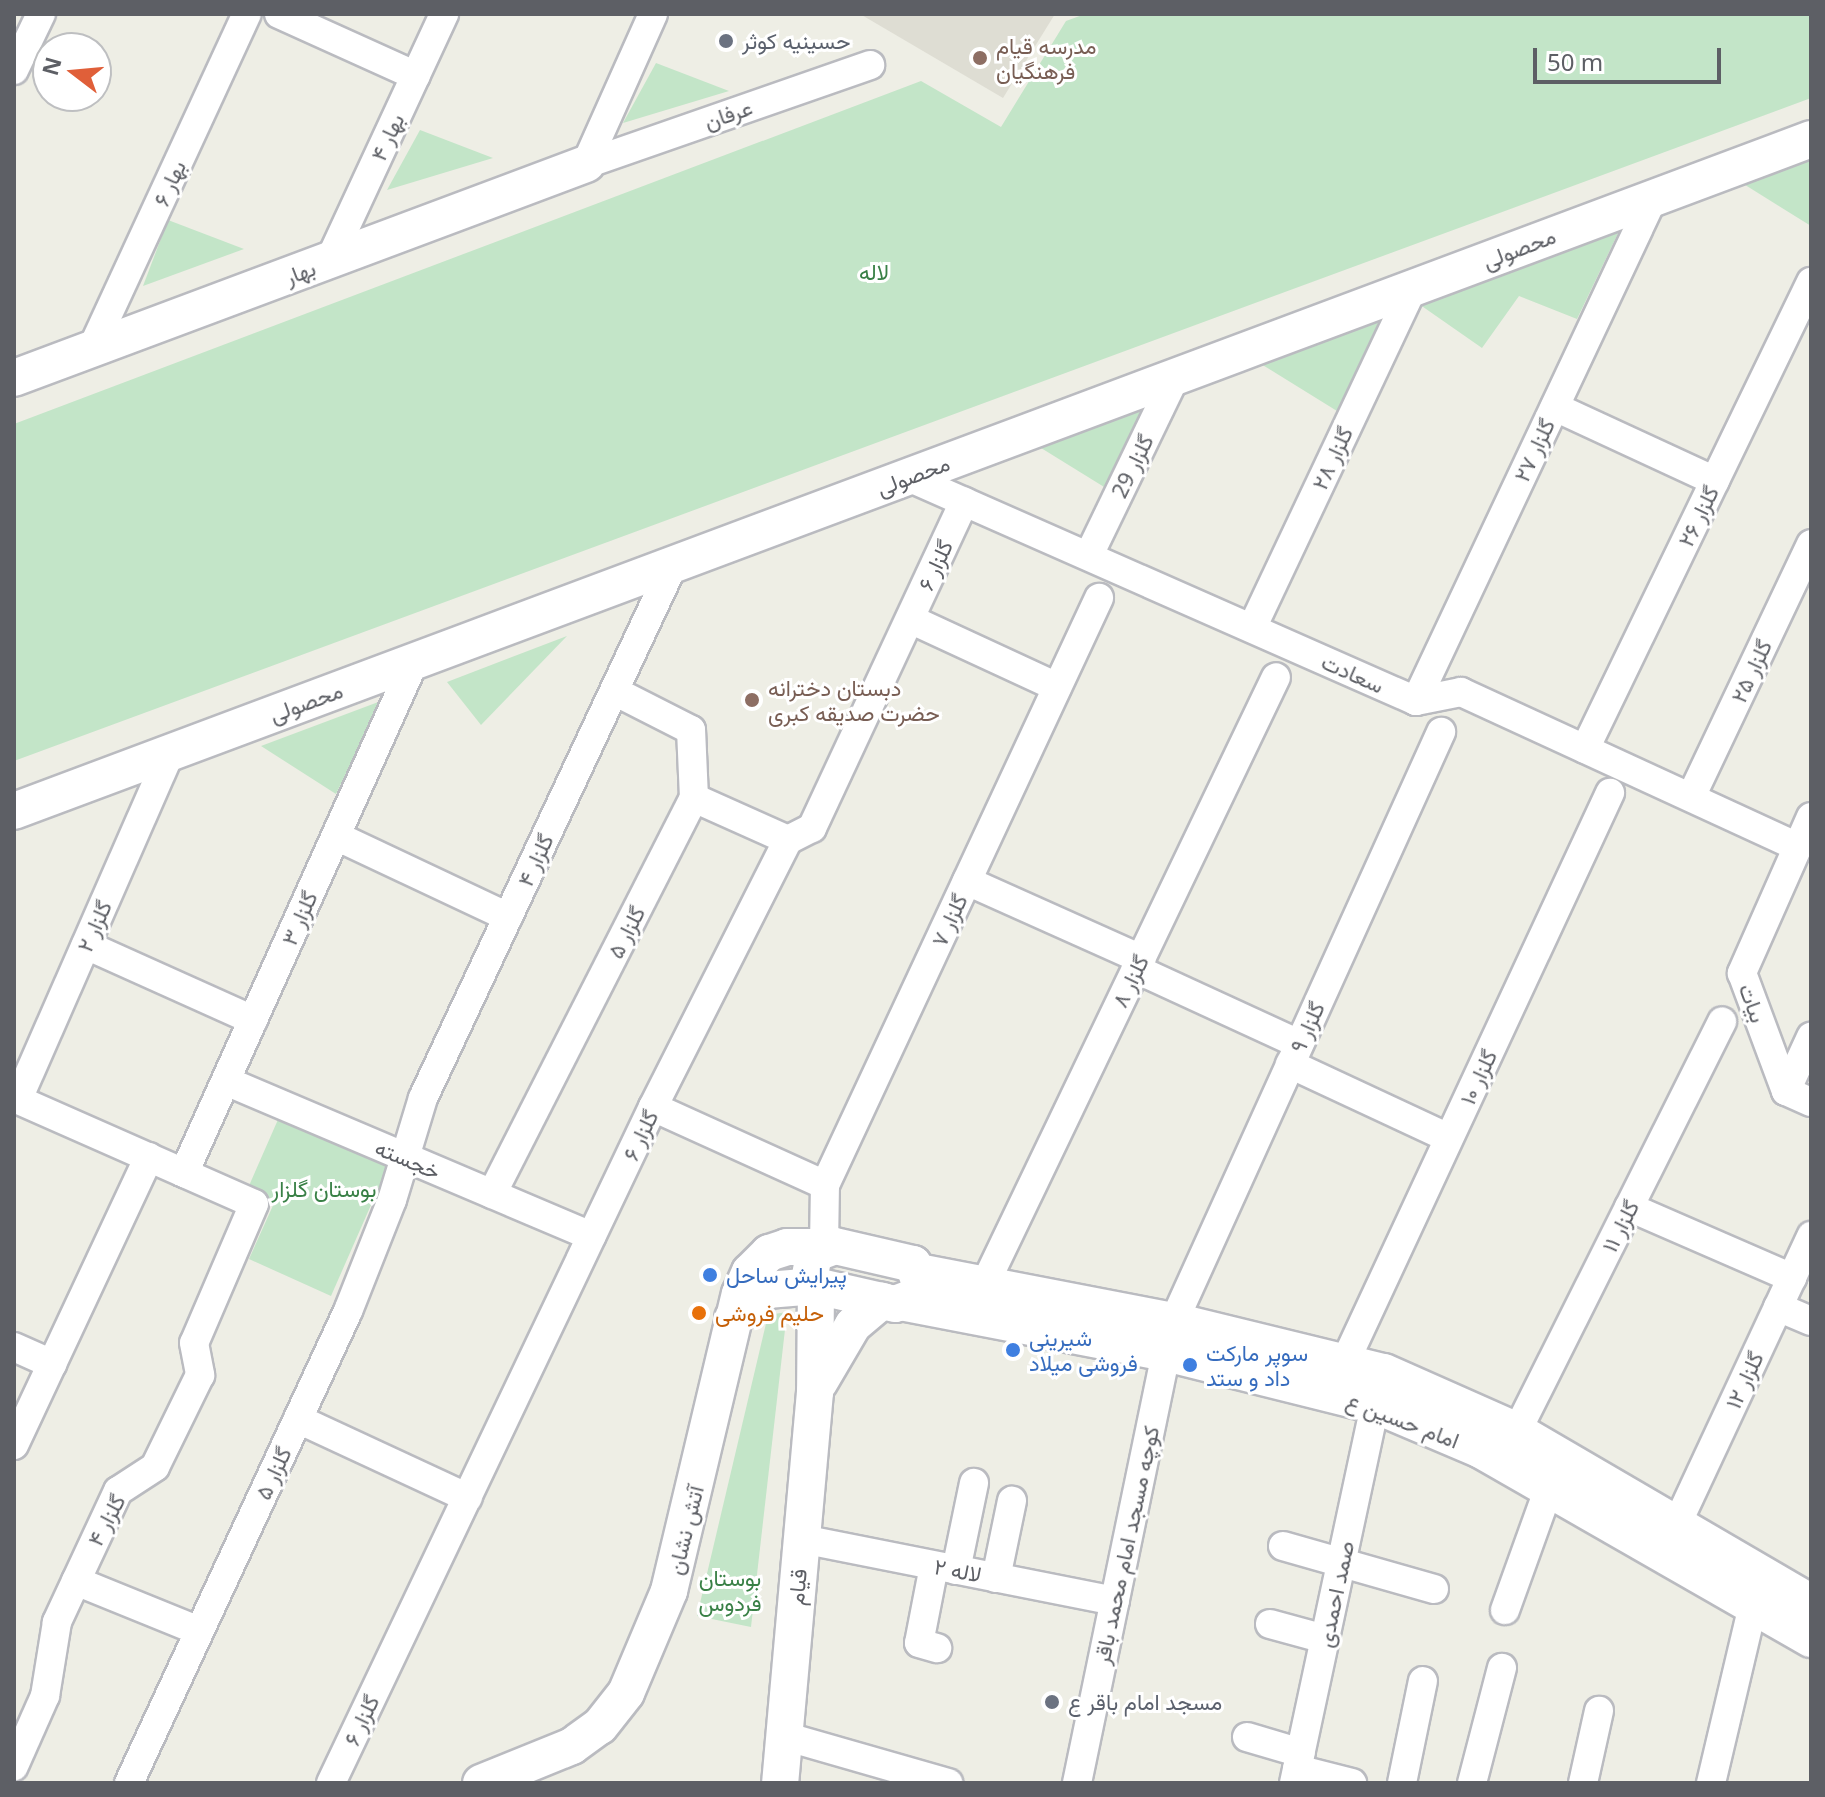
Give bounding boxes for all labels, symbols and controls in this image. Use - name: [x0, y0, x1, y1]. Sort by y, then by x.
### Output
- place label: حسینیه کوثر: [742, 28, 851, 54]
- north arrow: [32, 32, 112, 112]
- marker: حسینیه کوثر: [717, 32, 735, 50]
- place label: مدرسه قیام فرهنگیان: [996, 32, 1097, 84]
- scale bar: [1537, 32, 1725, 82]
- text: 50 m: [1547, 45, 1603, 78]
- marker: مدرسه قیام فرهنگیان: [971, 49, 989, 67]
- text: N: [34, 53, 68, 79]
- street label: عرفان: [700, 94, 756, 134]
- street label: بهار ۴: [365, 109, 409, 165]
- street label: بهار ۶: [147, 156, 191, 210]
- street label: محصولی: [1479, 222, 1559, 274]
- street label: بهار: [281, 254, 319, 290]
- park label: لاله: [859, 259, 889, 285]
- street label: گلزار ۲۷: [1508, 414, 1560, 486]
- street label: گلزار ۲۸: [1306, 422, 1358, 494]
- street label: گلزار 29: [1105, 430, 1159, 502]
- street label: محصولی: [873, 449, 953, 501]
- street label: گلزار ۲۶: [1672, 481, 1724, 551]
- street label: گلزار ۶: [912, 535, 958, 595]
- street label: گلزار ۲۵: [1725, 635, 1777, 707]
- street label: سعادت: [1318, 648, 1388, 698]
- place label: دبستان دخترانه حضرت صدیقه کبری: [768, 674, 940, 726]
- street label: محصولی: [266, 677, 346, 727]
- marker: دبستان دخترانه حضرت صدیقه کبری: [743, 691, 761, 709]
- street label: گلزار ۴: [511, 830, 559, 890]
- street label: گلزار ۳: [275, 887, 323, 949]
- street label: گلزار ۷: [925, 889, 973, 951]
- street label: گلزار ۲: [71, 896, 117, 956]
- street label: گلزار ۵: [602, 901, 650, 963]
- street label: گلزار ۸: [1106, 950, 1154, 1012]
- street label: بیات: [1734, 980, 1772, 1026]
- street label: گلزار ۹: [1284, 998, 1330, 1056]
- street label: گلزار ۱۰: [1454, 1045, 1502, 1109]
- street label: گلزار ۶: [617, 1105, 663, 1165]
- street label: خجسته: [371, 1134, 445, 1184]
- park label: بوستان گلزار: [272, 1176, 376, 1202]
- street label: گلزار ۱۱: [1596, 1196, 1644, 1256]
- place label: پیرایش ساحل: [726, 1262, 847, 1288]
- marker: پیرایش ساحل: [701, 1266, 719, 1284]
- place label: حلیم فروشی: [715, 1300, 824, 1326]
- marker: حلیم فروشی: [690, 1304, 708, 1322]
- place label: شیرینی فروشی میلاد: [1029, 1324, 1138, 1376]
- place label: سوپر مارکت داد و ستد: [1206, 1339, 1308, 1390]
- marker: شیرینی فروشی میلاد: [1004, 1341, 1022, 1359]
- street label: گلزار ۱۲: [1719, 1347, 1769, 1413]
- marker: سوپر مارکت داد و ستد: [1181, 1356, 1199, 1374]
- street label: امام حسین ع: [1343, 1386, 1463, 1454]
- street label: کوچه مسجد امام محمد باقر: [1088, 1423, 1164, 1667]
- street label: گلزار ۵: [249, 1442, 297, 1504]
- street label: آتش نشان: [661, 1483, 709, 1577]
- street label: گلزار ۴: [82, 1490, 130, 1550]
- street label: صمد احمدی: [1311, 1538, 1359, 1650]
- street label: لاله ۲: [932, 1553, 984, 1587]
- park label: بوستان فردوس: [698, 1564, 762, 1616]
- street label: قیام: [782, 1567, 812, 1607]
- place label: مسجد امام باقر ع: [1068, 1689, 1222, 1715]
- street label: گلزار ۶: [338, 1690, 384, 1750]
- marker: مسجد امام باقر ع: [1043, 1693, 1061, 1711]

